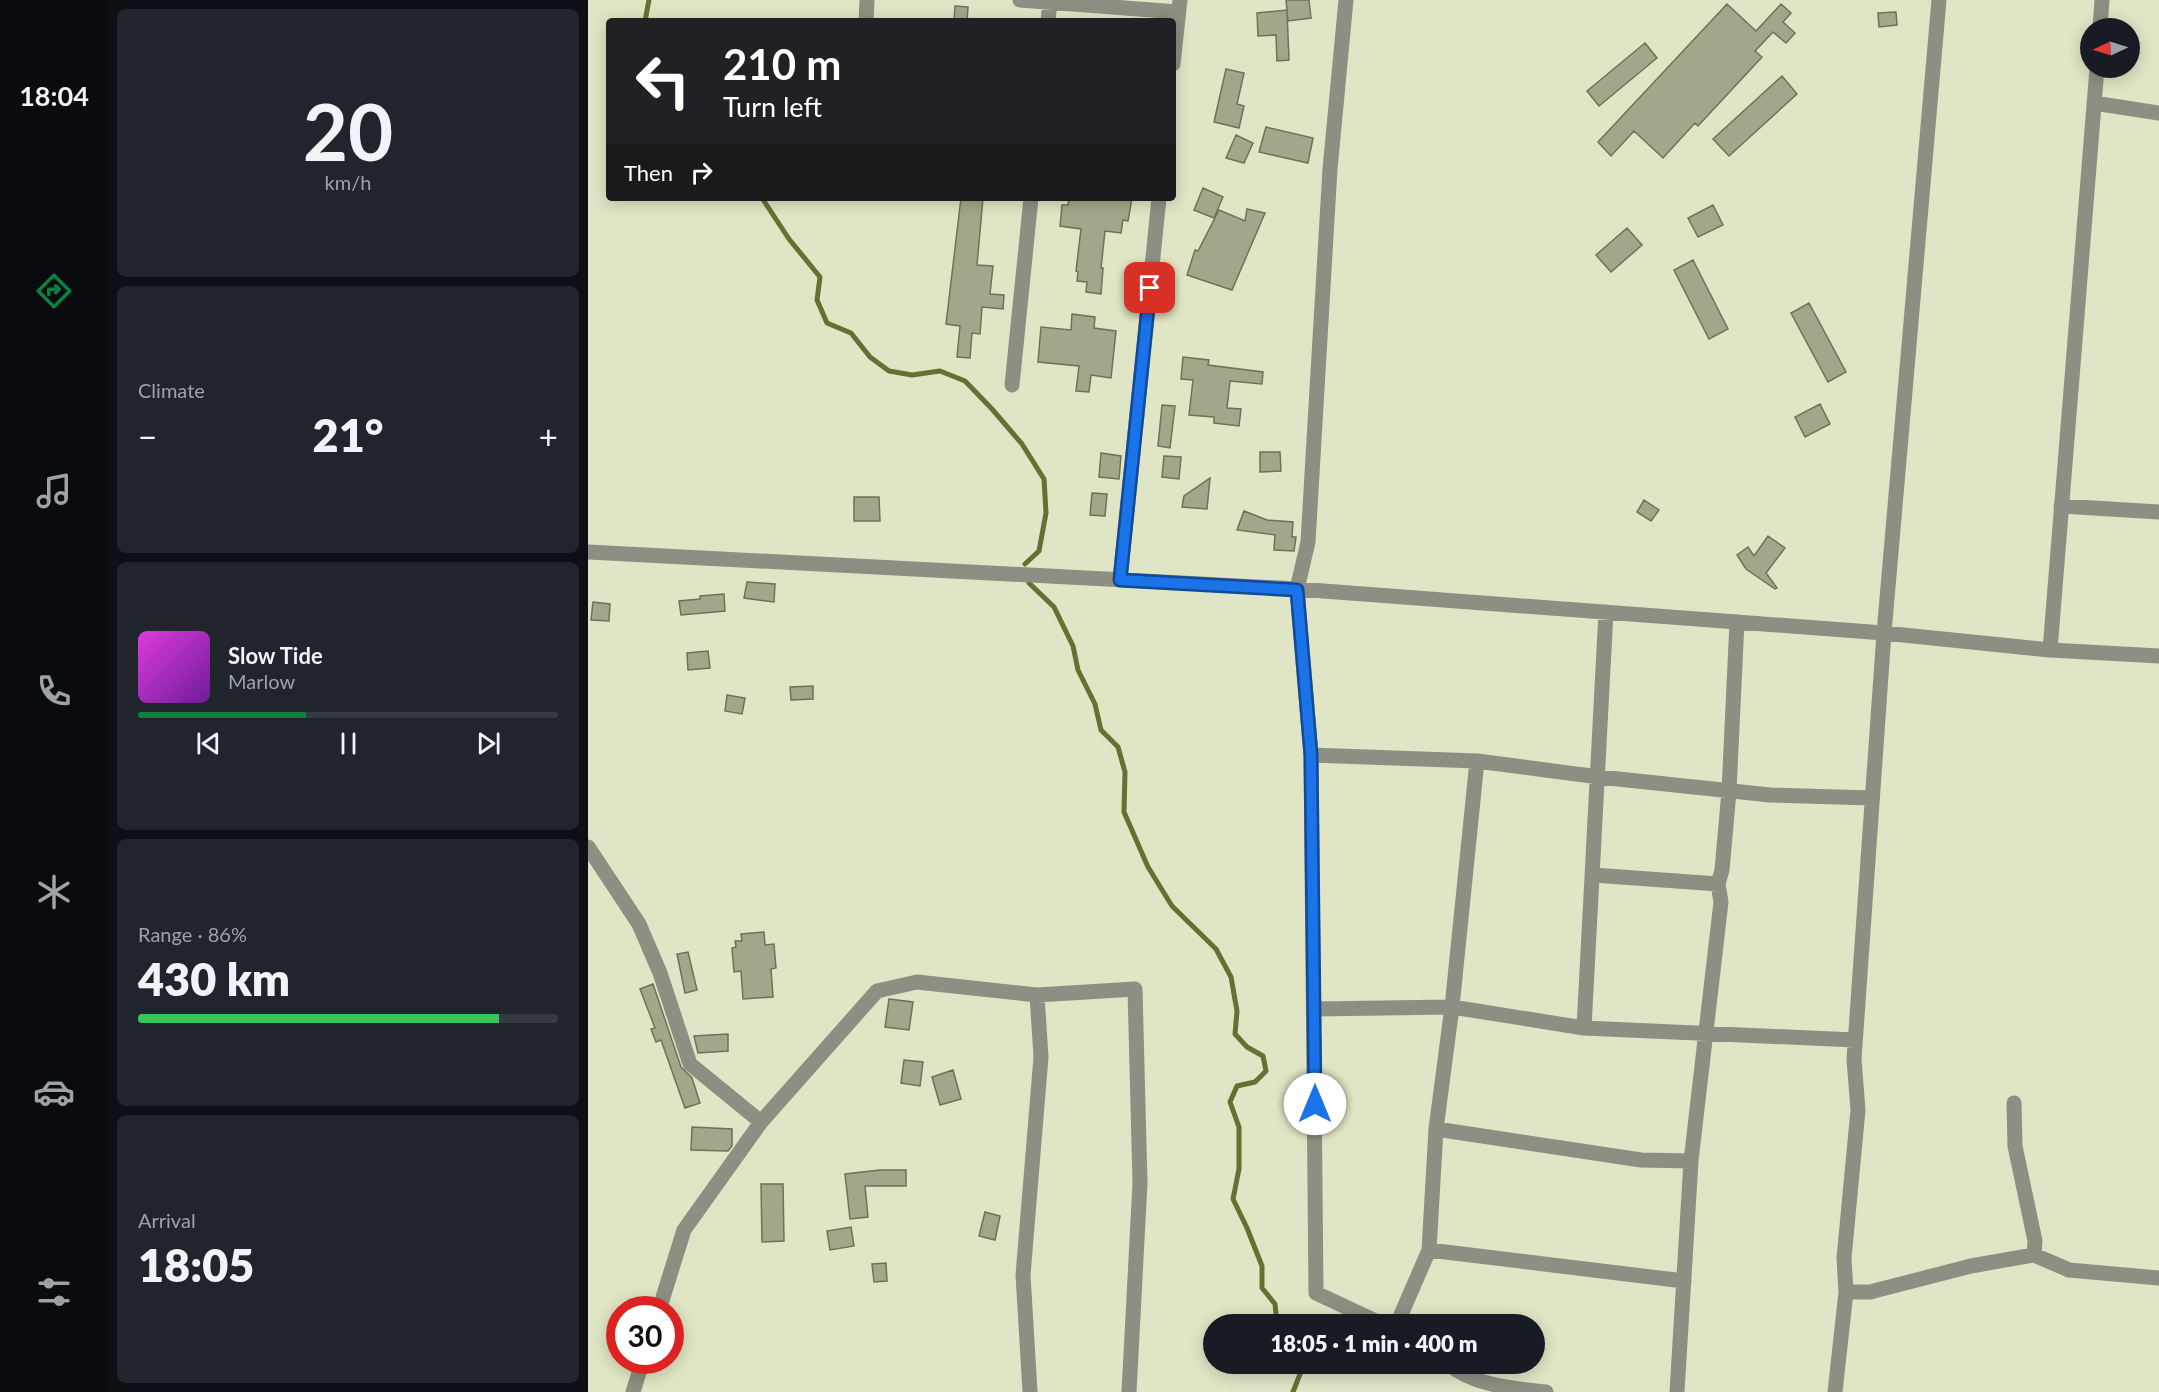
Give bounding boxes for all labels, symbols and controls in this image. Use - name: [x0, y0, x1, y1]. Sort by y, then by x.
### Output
- north arrow: [2080, 18, 2140, 78]
- map controls: [2080, 18, 2140, 78]
- text: 210 m: [723, 39, 841, 89]
- icon: left: [624, 42, 702, 120]
- text: 18:04: [19, 79, 89, 112]
- text: 20: [303, 84, 393, 178]
- text: Turn left: [723, 90, 822, 123]
- icon: right: [685, 156, 718, 189]
- text: Then: [624, 159, 673, 186]
- text: km/h: [325, 170, 371, 194]
- pin: [1124, 262, 1175, 313]
- icon: directions: [33, 270, 75, 312]
- icon: arrive: [1133, 271, 1166, 304]
- text: Climate: [138, 378, 205, 402]
- text: 21°: [313, 408, 383, 462]
- text: −: [138, 416, 157, 456]
- text: +: [539, 416, 558, 456]
- icon: music: [33, 470, 75, 512]
- text: Slow Tide: [228, 642, 323, 669]
- text: Marlow: [228, 669, 295, 693]
- icon: phone: [33, 670, 75, 712]
- icon: previous: [192, 727, 225, 760]
- icon: pause: [332, 727, 365, 760]
- icon: next: [472, 727, 505, 760]
- icon: climate: [33, 871, 75, 913]
- text: Range · 86%: [138, 922, 247, 946]
- text: 430 km: [138, 952, 290, 1006]
- icon: car: [33, 1071, 75, 1113]
- position arrow: [1283, 1072, 1347, 1136]
- text: Arrival: [138, 1208, 196, 1232]
- text: 18:05: [138, 1238, 254, 1292]
- icon: filters: [33, 1271, 75, 1313]
- speed limit sign: 30: [606, 1296, 684, 1374]
- text: 18:05 · 1 min · 400 m: [1271, 1330, 1477, 1357]

